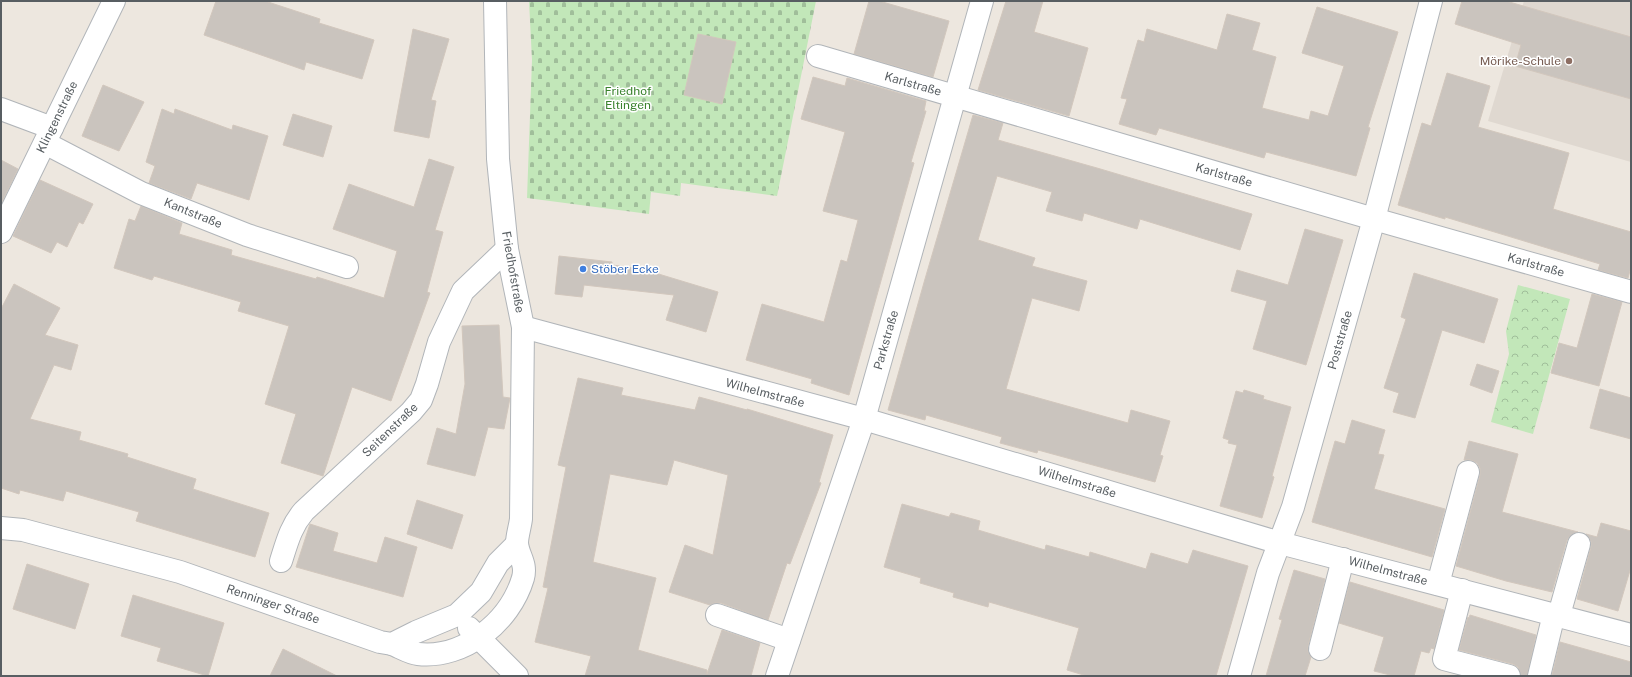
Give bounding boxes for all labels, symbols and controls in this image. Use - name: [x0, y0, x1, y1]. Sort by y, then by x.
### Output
- place label: Mörike-Schule: [1480, 54, 1561, 68]
- marker: Mörike-Schule: [1564, 56, 1574, 66]
- street label: Karlstraße: [883, 69, 943, 99]
- street label: Klingenstraße: [34, 79, 81, 155]
- park label: Friedhof Eltingen: [604, 84, 652, 112]
- street label: Karlstraße: [1194, 160, 1254, 190]
- street label: Kantstraße: [162, 195, 224, 231]
- street label: Friedhofstraße: [499, 230, 527, 314]
- street label: Karlstraße: [1506, 250, 1566, 280]
- place label: Stöber Ecke: [591, 262, 659, 276]
- marker: Stöber Ecke: [578, 264, 588, 274]
- street label: Parkstraße: [871, 309, 901, 371]
- street label: Poststraße: [1325, 309, 1355, 371]
- street label: Wilhelmstraße: [724, 376, 806, 410]
- street label: Seitenstraße: [359, 400, 421, 460]
- street label: Wilhelmstraße: [1036, 463, 1118, 501]
- street label: Wilhelmstraße: [1347, 554, 1429, 588]
- street label: Renninger Straße: [225, 581, 322, 627]

